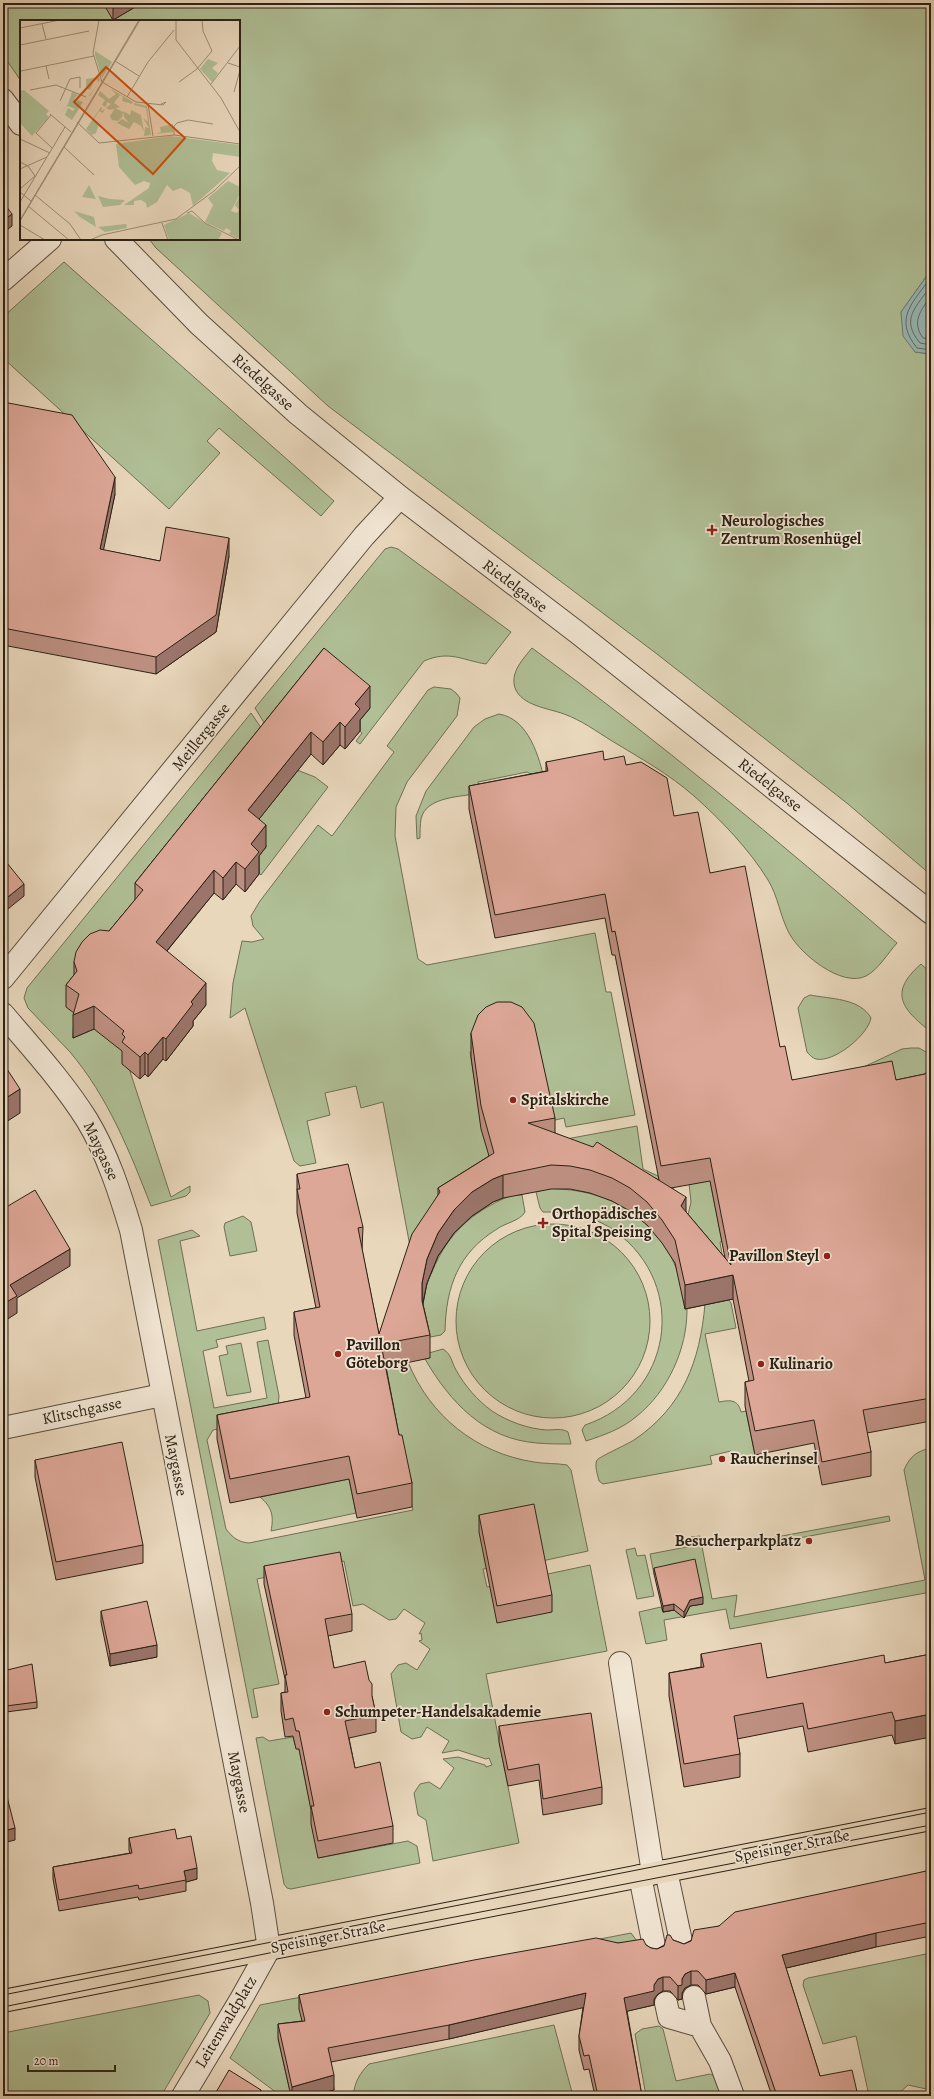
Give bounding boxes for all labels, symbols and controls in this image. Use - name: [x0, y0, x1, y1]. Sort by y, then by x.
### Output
- inset map: [20, 20, 240, 240]
- street label: Riedelgasse: [227, 348, 299, 416]
- place label: Neurologisches Zentrum Rosenhügel: [721, 510, 862, 550]
- marker: Neurologisches Zentrum Rosenhügel: [706, 524, 718, 536]
- street label: Riedelgasse: [478, 554, 552, 618]
- street label: Meillergasse: [167, 698, 235, 776]
- street label: Riedelgasse: [733, 753, 807, 817]
- place label: Spitalskirche: [521, 1089, 609, 1111]
- marker: Spitalskirche: [508, 1095, 518, 1105]
- street label: Maygasse: [78, 1118, 124, 1184]
- place label: Orthopädisches Spital Speising: [552, 1203, 657, 1243]
- marker: Orthopädisches Spital Speising: [537, 1217, 549, 1229]
- place label: Pavillon Steyl: [729, 1245, 820, 1267]
- marker: Pavillon Steyl: [822, 1251, 832, 1261]
- place label: Pavillon Göteborg: [346, 1334, 409, 1374]
- marker: Pavillon Göteborg: [333, 1349, 343, 1359]
- place label: Kulinario: [769, 1353, 833, 1375]
- marker: Kulinario: [756, 1359, 766, 1369]
- street label: Klitschgasse: [40, 1392, 124, 1430]
- street label: Maygasse: [159, 1432, 193, 1498]
- place label: Raucherinsel: [730, 1448, 819, 1470]
- marker: Raucherinsel: [717, 1454, 727, 1464]
- place label: Besucherparkplatz: [675, 1530, 801, 1552]
- marker: Besucherparkplatz: [804, 1536, 814, 1546]
- place label: Schumpeter-Handelsakademie: [335, 1701, 541, 1723]
- marker: Schumpeter-Handelsakademie: [322, 1707, 332, 1717]
- street label: Maygasse: [222, 1749, 256, 1815]
- street label: Speisinger Straße: [733, 1824, 851, 1868]
- street label: Speisinger Straße: [269, 1915, 387, 1959]
- street label: Leitenwaldplatz: [190, 1972, 262, 2072]
- scale bar: [28, 2047, 115, 2073]
- text: 20 m: [34, 2053, 58, 2069]

